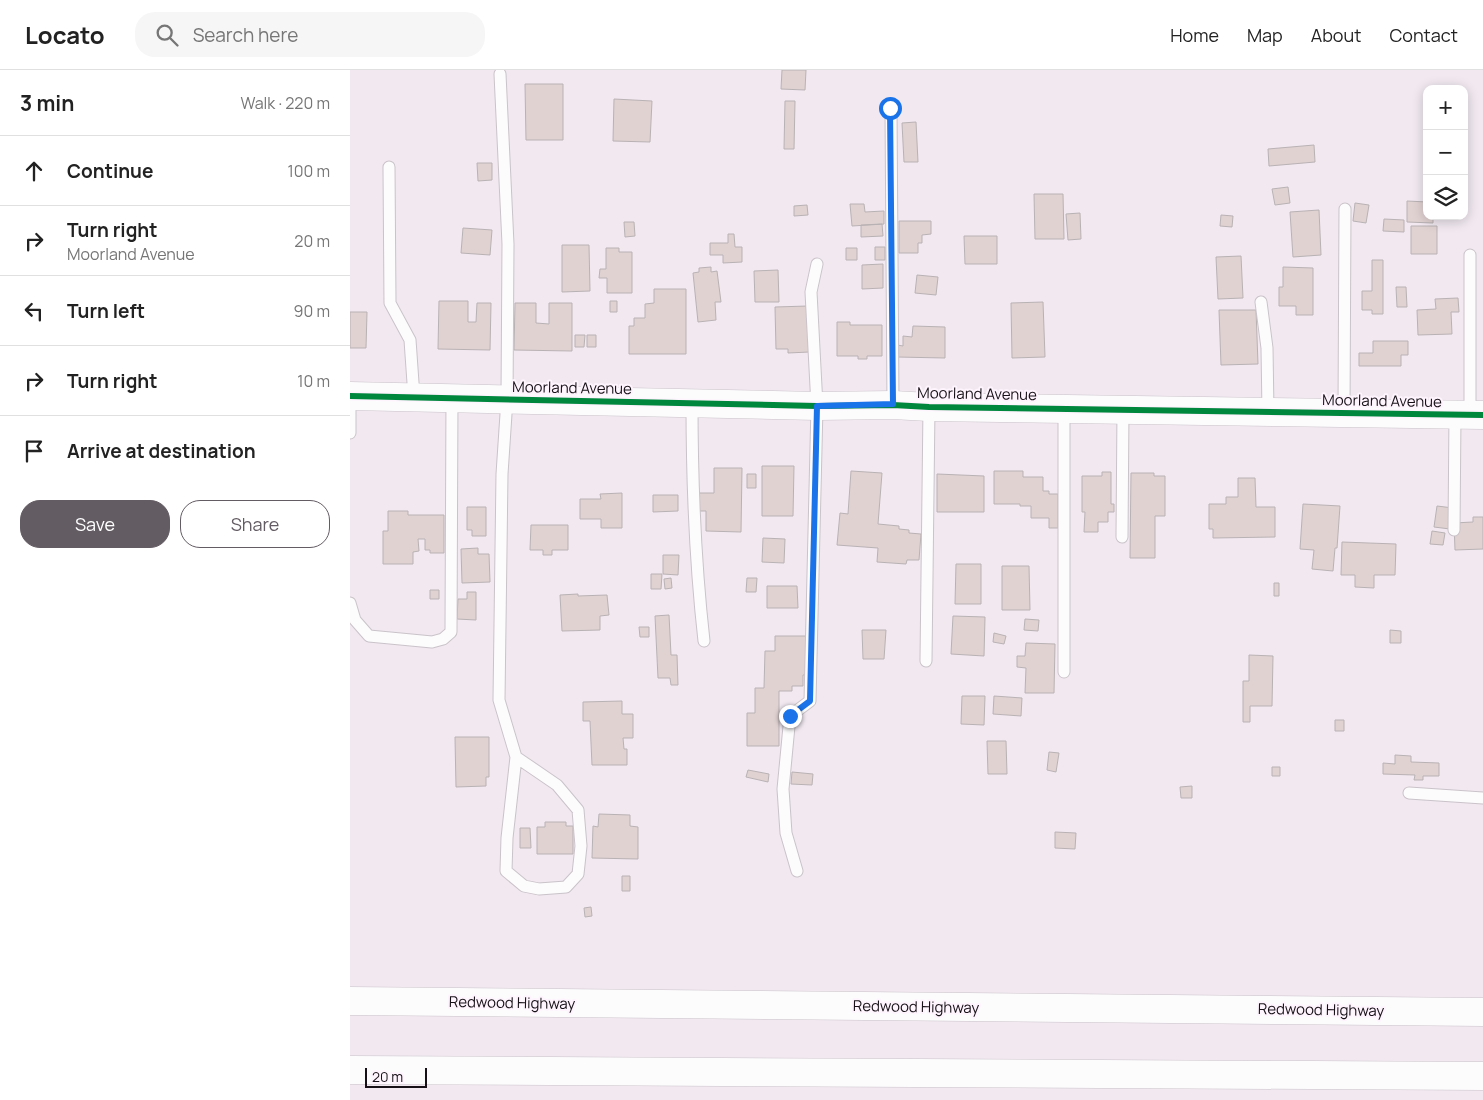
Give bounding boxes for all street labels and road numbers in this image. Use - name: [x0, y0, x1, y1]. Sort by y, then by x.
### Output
- street label: Moorland Avenue: [512, 376, 632, 399]
- street label: Moorland Avenue: [917, 382, 1037, 405]
- street label: Moorland Avenue: [1322, 389, 1442, 412]
- street label: Redwood Highway: [449, 991, 575, 1014]
- street label: Redwood Highway: [853, 995, 979, 1018]
- street label: Redwood Highway: [1258, 998, 1384, 1021]

